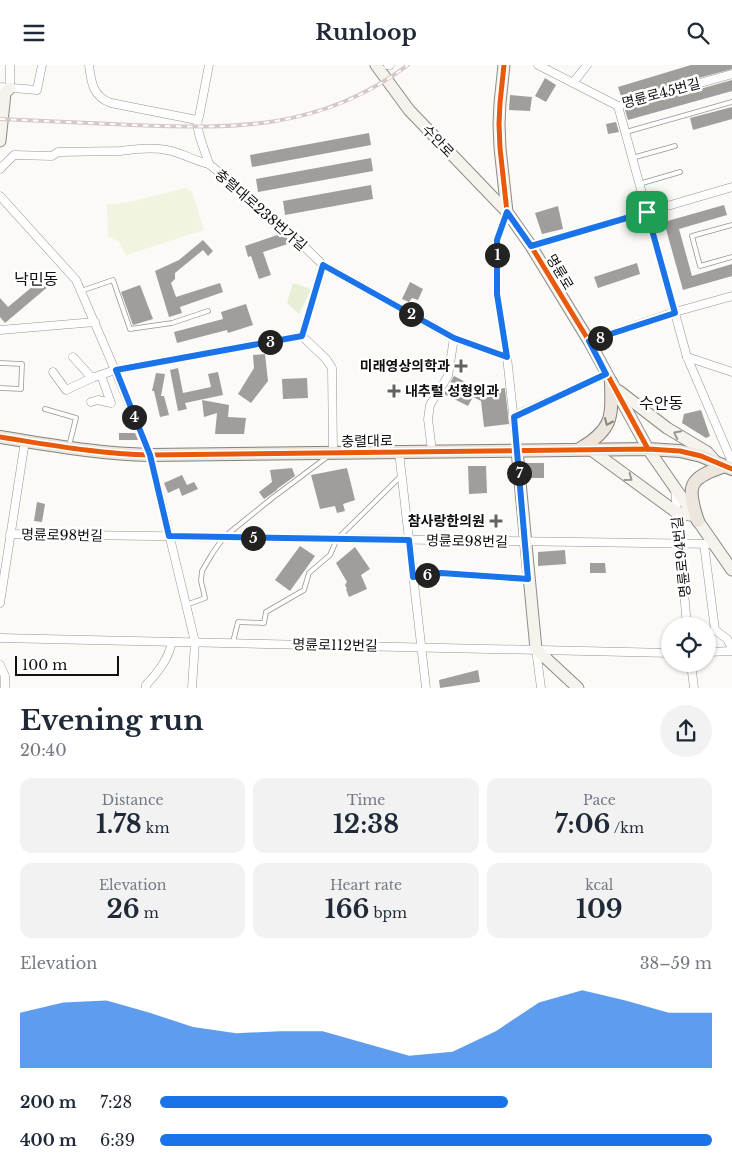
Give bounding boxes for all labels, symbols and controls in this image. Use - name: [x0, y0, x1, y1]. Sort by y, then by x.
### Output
- icon: menu: [20, 19, 48, 47]
- text: Runloop: [315, 19, 417, 46]
- icon: search: [684, 19, 712, 47]
- street label: 명륜로45번길: [620, 74, 702, 112]
- street label: 수안로: [418, 121, 458, 161]
- street label: 충렬대로238번가길: [211, 165, 311, 255]
- pin: [626, 191, 668, 233]
- icon: arrive: [633, 198, 661, 226]
- pin: 1: [484, 243, 510, 267]
- text: 1: [494, 246, 501, 264]
- street label: 명륜로: [542, 251, 578, 293]
- district label: 낙민동: [14, 269, 58, 289]
- pin: 2: [398, 301, 424, 327]
- text: 2: [407, 305, 416, 323]
- pin: 8: [588, 325, 612, 351]
- pin: 3: [258, 329, 282, 355]
- text: 8: [596, 329, 605, 347]
- text: 3: [266, 333, 275, 351]
- place label: 미래영상의학과: [360, 357, 450, 375]
- marker: 미래영상의학과: [454, 359, 468, 373]
- place label: 내추럴 성형외과: [405, 382, 499, 400]
- marker: 내추럴 성형외과: [387, 384, 401, 398]
- district label: 수안동: [639, 393, 683, 413]
- pin: 4: [122, 405, 146, 429]
- text: 4: [130, 408, 139, 426]
- one-way arrow: [603, 417, 614, 426]
- one-way arrow: [673, 430, 682, 440]
- street label: 충렬대로: [341, 432, 393, 450]
- pin: 7: [506, 461, 532, 485]
- text: 7: [516, 464, 523, 482]
- one-way arrow: [624, 472, 633, 481]
- place label: 참사랑한의원: [408, 512, 485, 530]
- marker: 참사랑한의원: [489, 514, 503, 528]
- street label: 명륜로94번길: [668, 515, 694, 599]
- street label: 명륜로98번길: [21, 525, 103, 545]
- pin: 5: [240, 525, 266, 551]
- text: 5: [249, 529, 258, 547]
- street label: 명륜로98번길: [426, 531, 508, 551]
- pin: 6: [414, 563, 440, 587]
- text: 6: [423, 566, 432, 584]
- map controls: [661, 617, 716, 672]
- button: locate: [661, 617, 716, 672]
- street label: 명륜로112번길: [292, 635, 378, 655]
- scale bar: [15, 653, 119, 676]
- text: 100 m: [22, 656, 67, 674]
- text: Evening run: [20, 703, 204, 738]
- button: share: [660, 705, 712, 757]
- text: 20:40: [20, 740, 67, 760]
- text: Distance: [102, 791, 164, 809]
- text: Time: [347, 791, 385, 809]
- text: Pace: [583, 791, 616, 809]
- text: 1.78: [96, 809, 142, 840]
- text: 12:38: [333, 809, 399, 840]
- text: 7:06: [555, 809, 610, 840]
- text: km: [142, 819, 169, 837]
- text: /km: [610, 819, 644, 837]
- text: Elevation: [99, 876, 166, 894]
- text: Heart rate: [330, 876, 402, 894]
- text: kcal: [585, 876, 613, 894]
- text: 26: [107, 894, 140, 925]
- text: 166: [325, 894, 369, 925]
- text: 109: [576, 894, 623, 925]
- text: m: [140, 904, 159, 922]
- text: bpm: [369, 904, 407, 922]
- text: Elevation: [20, 953, 97, 973]
- text: 38–59 m: [640, 953, 712, 973]
- text: 200 m: [20, 1092, 77, 1112]
- text: 7:28: [100, 1092, 132, 1112]
- text: 400 m: [20, 1130, 77, 1150]
- text: 6:39: [100, 1130, 135, 1150]

